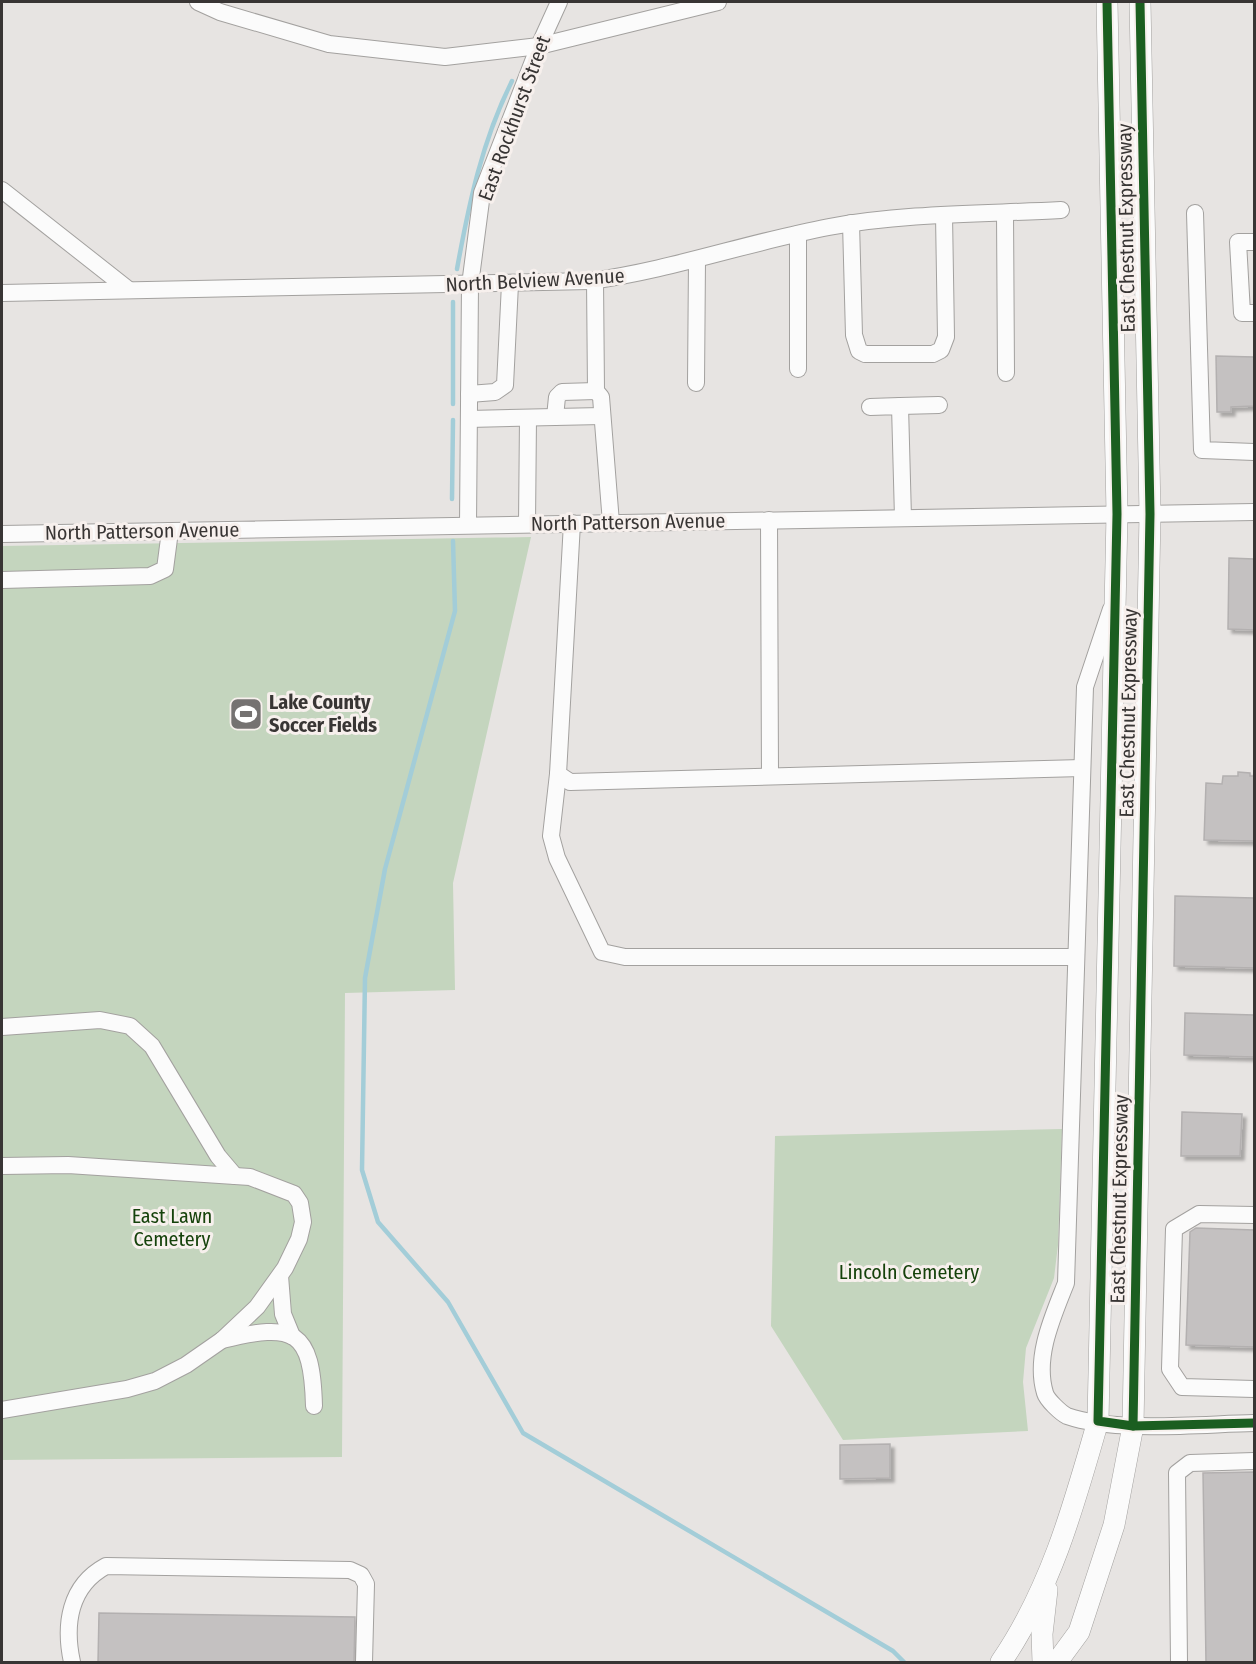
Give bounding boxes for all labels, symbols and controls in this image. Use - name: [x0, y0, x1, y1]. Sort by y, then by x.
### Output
- street label: East Rockhurst Street: [473, 32, 555, 204]
- street label: East Chestnut Expressway: [1112, 123, 1140, 333]
- street label: North Belview Avenue: [445, 263, 625, 297]
- street label: North Patterson Avenue: [531, 508, 725, 536]
- street label: North Patterson Avenue: [45, 517, 239, 545]
- street label: East Chestnut Expressway: [1114, 608, 1142, 818]
- place label: Lake County Soccer Fields: [269, 690, 377, 737]
- sports icon: Lake County Soccer Fields: [228, 696, 264, 732]
- street label: East Chestnut Expressway: [1105, 1094, 1133, 1304]
- park label: East Lawn Cemetery: [132, 1204, 212, 1251]
- park label: Lincoln Cemetery: [839, 1260, 979, 1284]

